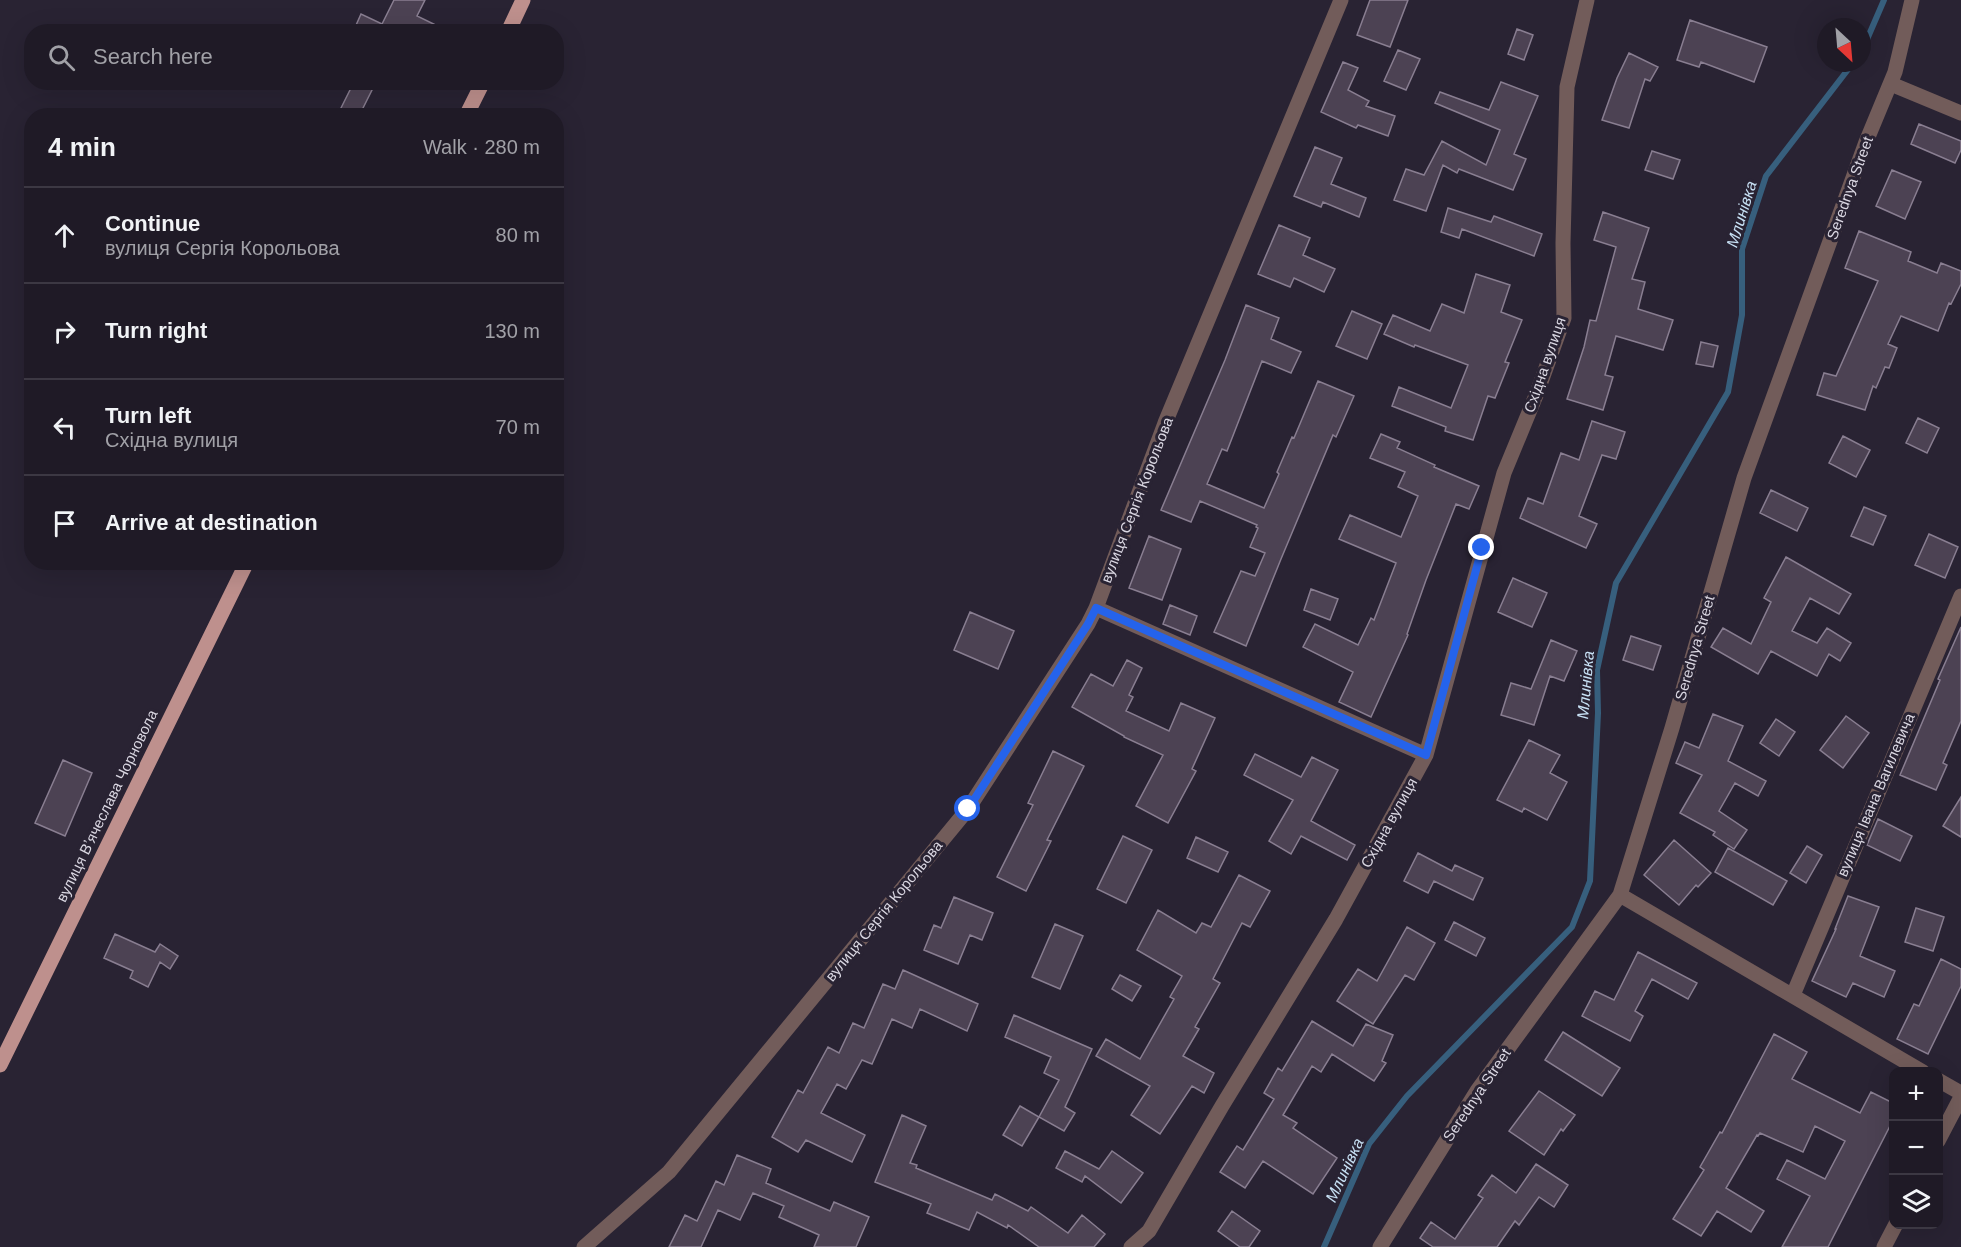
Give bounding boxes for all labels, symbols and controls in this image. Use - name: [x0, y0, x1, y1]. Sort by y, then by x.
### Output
- north arrow: [1817, 18, 1871, 72]
- search box: [24, 24, 564, 90]
- icon: search: [45, 41, 78, 74]
- text: Search here: [93, 44, 213, 69]
- text: 4 min: [48, 132, 116, 162]
- street label: Serednya Street: [1823, 133, 1876, 242]
- text: Walk · 280 m: [423, 136, 540, 158]
- water label: Млинівка: [1723, 179, 1760, 249]
- text: Continue: [105, 211, 200, 236]
- icon: ahead: [48, 219, 81, 252]
- text: 80 m: [496, 224, 540, 246]
- text: вулиця Сергія Корольова: [105, 237, 340, 259]
- icon: right: [48, 315, 81, 348]
- street label: Східна вулиця: [1520, 315, 1569, 415]
- text: Turn right: [105, 318, 207, 343]
- text: 130 m: [484, 320, 540, 342]
- text: Turn left: [105, 403, 191, 428]
- icon: left: [48, 411, 81, 444]
- street label: вулиця Сергія Корольова: [1097, 414, 1176, 585]
- text: 70 m: [496, 416, 540, 438]
- text: Східна вулиця: [105, 429, 238, 451]
- icon: arrive: [48, 507, 81, 540]
- text: Arrive at destination: [105, 510, 318, 535]
- route end: [1468, 534, 1494, 560]
- street label: Serednya Street: [1671, 593, 1718, 702]
- water label: Млинівка: [1574, 650, 1597, 720]
- street label: вулиця Вʼячеслава Чорновола: [53, 706, 161, 905]
- street label: вулиця Івана Вагилевича: [1833, 710, 1918, 879]
- street label: Східна вулиця: [1357, 775, 1420, 871]
- route start: [954, 795, 980, 821]
- street label: вулиця Сергія Корольова: [822, 836, 946, 984]
- street label: Serednya Street: [1439, 1044, 1514, 1144]
- map controls: [1889, 1067, 1943, 1229]
- button: +: [1889, 1067, 1943, 1121]
- button: −: [1889, 1121, 1943, 1175]
- water label: Млинівка: [1322, 1136, 1367, 1205]
- button: layers: [1889, 1175, 1943, 1229]

